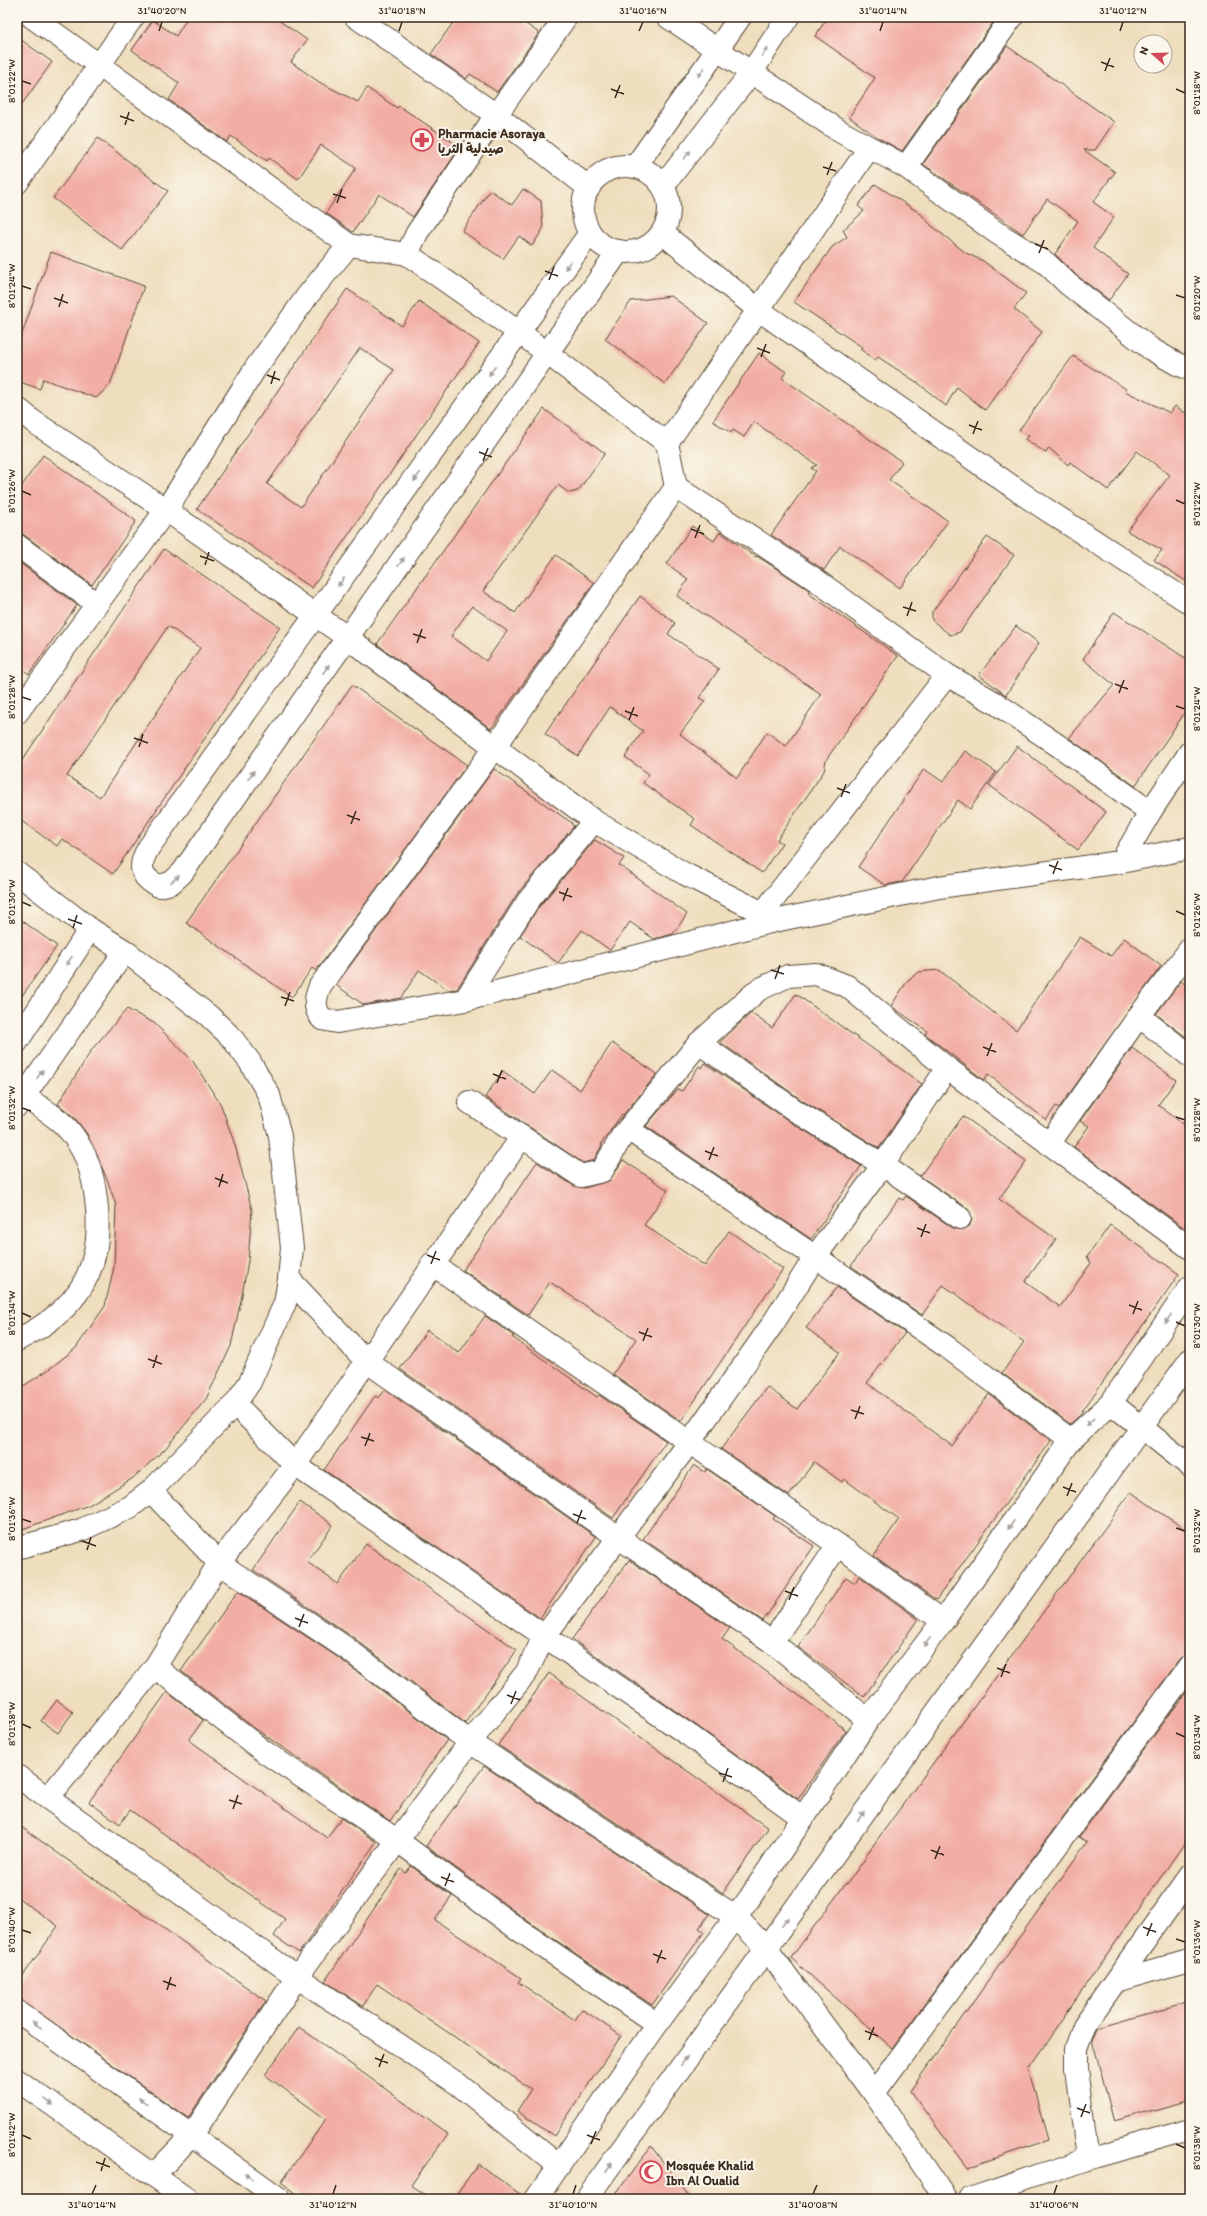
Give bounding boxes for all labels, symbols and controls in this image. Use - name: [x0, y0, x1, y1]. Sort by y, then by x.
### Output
- text: 31°40'20"N: [138, 4, 187, 17]
- text: 31°40'18"N: [378, 4, 426, 17]
- text: 31°40'16"N: [619, 4, 667, 17]
- text: 31°40'14"N: [859, 4, 907, 17]
- text: 31°40'12"N: [1099, 4, 1147, 17]
- north arrow: [1133, 34, 1173, 74]
- text: N: [1137, 45, 1151, 56]
- one-way arrow: [761, 46, 769, 57]
- text: 8°01'22"W: [5, 59, 18, 103]
- one-way arrow: [697, 67, 705, 77]
- text: 8°01'18"W: [1190, 71, 1203, 115]
- place label: Pharmacie Asoraya صيدلية الثريا: [438, 126, 546, 157]
- pharmacy icon: Pharmacie Asoraya صيدلية الثريا: [409, 127, 435, 153]
- one-way arrow: [682, 150, 691, 161]
- one-way arrow: [564, 260, 572, 271]
- text: 8°01'24"W: [5, 263, 18, 308]
- text: 8°01'20"W: [1190, 275, 1203, 320]
- one-way arrow: [488, 366, 496, 376]
- text: 8°01'26"W: [5, 469, 18, 513]
- one-way arrow: [413, 471, 421, 482]
- text: 8°01'22"W: [1190, 482, 1203, 526]
- one-way arrow: [397, 557, 405, 567]
- one-way arrow: [337, 577, 345, 588]
- one-way arrow: [322, 663, 330, 674]
- text: 8°01'28"W: [5, 675, 18, 719]
- text: 8°01'24"W: [1190, 686, 1203, 731]
- one-way arrow: [247, 770, 255, 780]
- one-way arrow: [169, 875, 180, 884]
- text: 8°01'30"W: [5, 879, 18, 924]
- text: 8°01'26"W: [1190, 893, 1203, 937]
- one-way arrow: [65, 956, 72, 967]
- one-way arrow: [36, 1069, 44, 1080]
- text: 8°01'32"W: [5, 1086, 18, 1130]
- text: 8°01'28"W: [1190, 1098, 1203, 1142]
- text: 8°01'34"W: [5, 1290, 18, 1335]
- text: 8°01'30"W: [1190, 1303, 1203, 1348]
- one-way arrow: [1164, 1314, 1172, 1324]
- one-way arrow: [1085, 1418, 1095, 1427]
- text: 8°01'36"W: [5, 1497, 18, 1541]
- text: 8°01'32"W: [1190, 1509, 1203, 1553]
- one-way arrow: [1007, 1520, 1015, 1530]
- one-way arrow: [923, 1637, 931, 1647]
- text: 8°01'38"W: [5, 1701, 18, 1746]
- text: 8°01'34"W: [1190, 1714, 1203, 1759]
- one-way arrow: [857, 1811, 865, 1821]
- text: 8°01'40"W: [5, 1907, 18, 1953]
- one-way arrow: [781, 1916, 789, 1927]
- text: 8°01'36"W: [1190, 1920, 1203, 1964]
- one-way arrow: [31, 2021, 42, 2029]
- one-way arrow: [680, 2056, 688, 2067]
- one-way arrow: [137, 2097, 148, 2105]
- one-way arrow: [44, 2098, 54, 2106]
- text: 8°01'42"W: [5, 2112, 18, 2157]
- text: 8°01'38"W: [1190, 2125, 1203, 2170]
- place label: Mosquée Khalid Ibn Al Oualid: [666, 2158, 755, 2188]
- mosque icon: Mosquée Khalid Ibn Al Oualid: [638, 2159, 664, 2185]
- one-way arrow: [605, 2162, 613, 2172]
- one-way arrow: [243, 2172, 254, 2180]
- text: 31°40'14"N: [68, 2198, 116, 2211]
- text: 31°40'12"N: [309, 2198, 357, 2211]
- text: 31°40'10"N: [549, 2198, 597, 2211]
- text: 31°40'08"N: [788, 2198, 838, 2211]
- text: 31°40'06"N: [1030, 2198, 1079, 2211]

